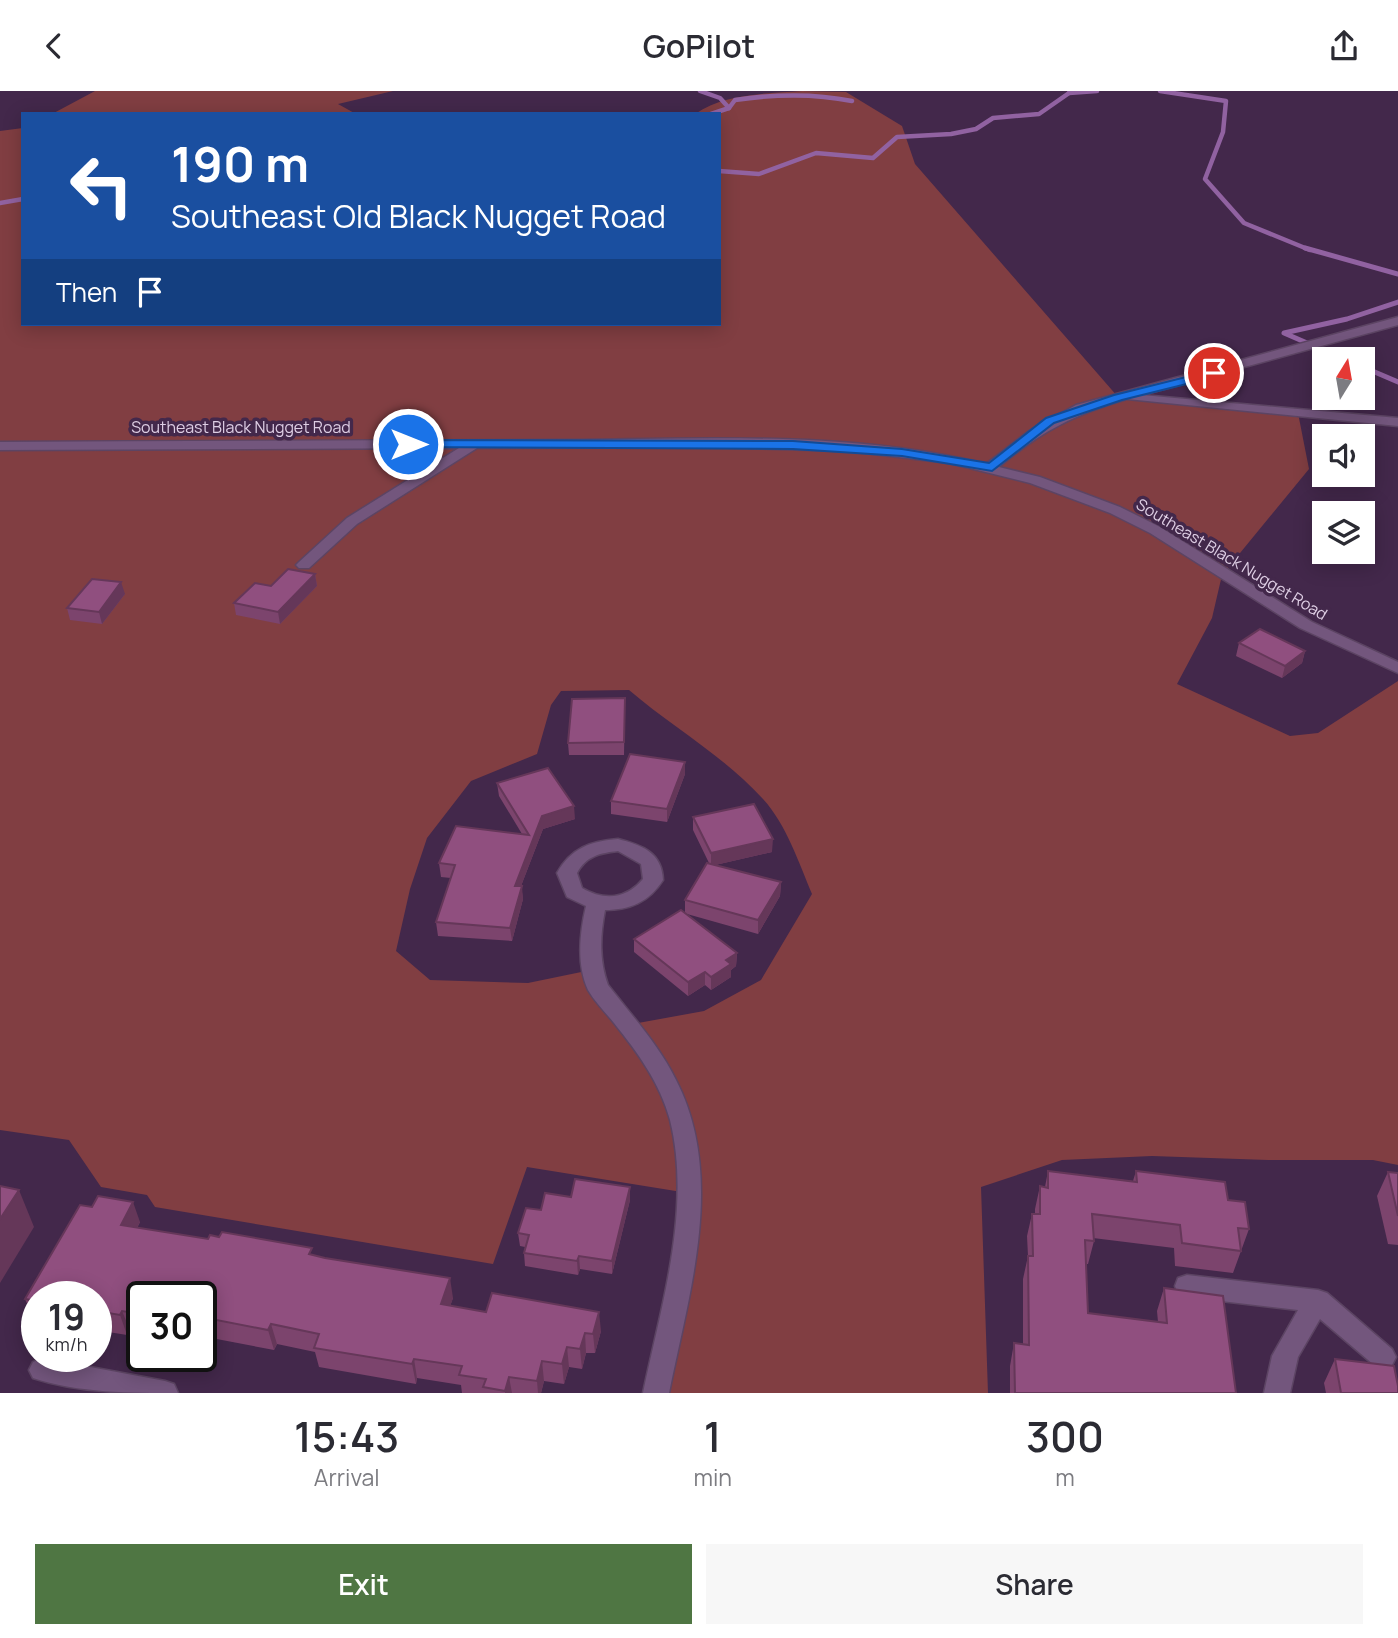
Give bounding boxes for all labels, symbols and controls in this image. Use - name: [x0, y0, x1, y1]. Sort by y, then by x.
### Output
- text: GoPilot: [643, 24, 755, 68]
- icon: back: [35, 27, 73, 65]
- icon: share: [1325, 27, 1363, 65]
- text: 190 m: [171, 130, 309, 197]
- icon: left: [56, 140, 147, 231]
- text: Southeast Old Black Nugget Road: [171, 194, 666, 238]
- icon: arrive: [131, 273, 169, 311]
- text: Then: [56, 274, 117, 310]
- pin: [1184, 343, 1244, 403]
- north arrow: [1312, 347, 1376, 409]
- map controls: [1312, 347, 1375, 564]
- icon: arrive: [1195, 354, 1233, 392]
- position arrow: [371, 407, 445, 481]
- street label: Southeast Black Nugget Road: [131, 416, 351, 438]
- button: sound: [1312, 424, 1375, 487]
- street label: Southeast Black Nugget Road: [1132, 493, 1332, 625]
- button: layers: [1312, 501, 1375, 564]
- speed limit sign: 30: [126, 1281, 217, 1372]
- text: 19: [48, 1293, 85, 1341]
- text: km/h: [46, 1332, 87, 1356]
- text: 15:43: [294, 1407, 399, 1465]
- text: 1: [704, 1407, 722, 1465]
- text: 300: [1026, 1407, 1104, 1465]
- text: Arrival: [314, 1461, 380, 1493]
- text: min: [693, 1461, 732, 1493]
- text: m: [1055, 1461, 1075, 1493]
- button: Exit: [35, 1544, 692, 1624]
- button: Share: [706, 1544, 1363, 1624]

